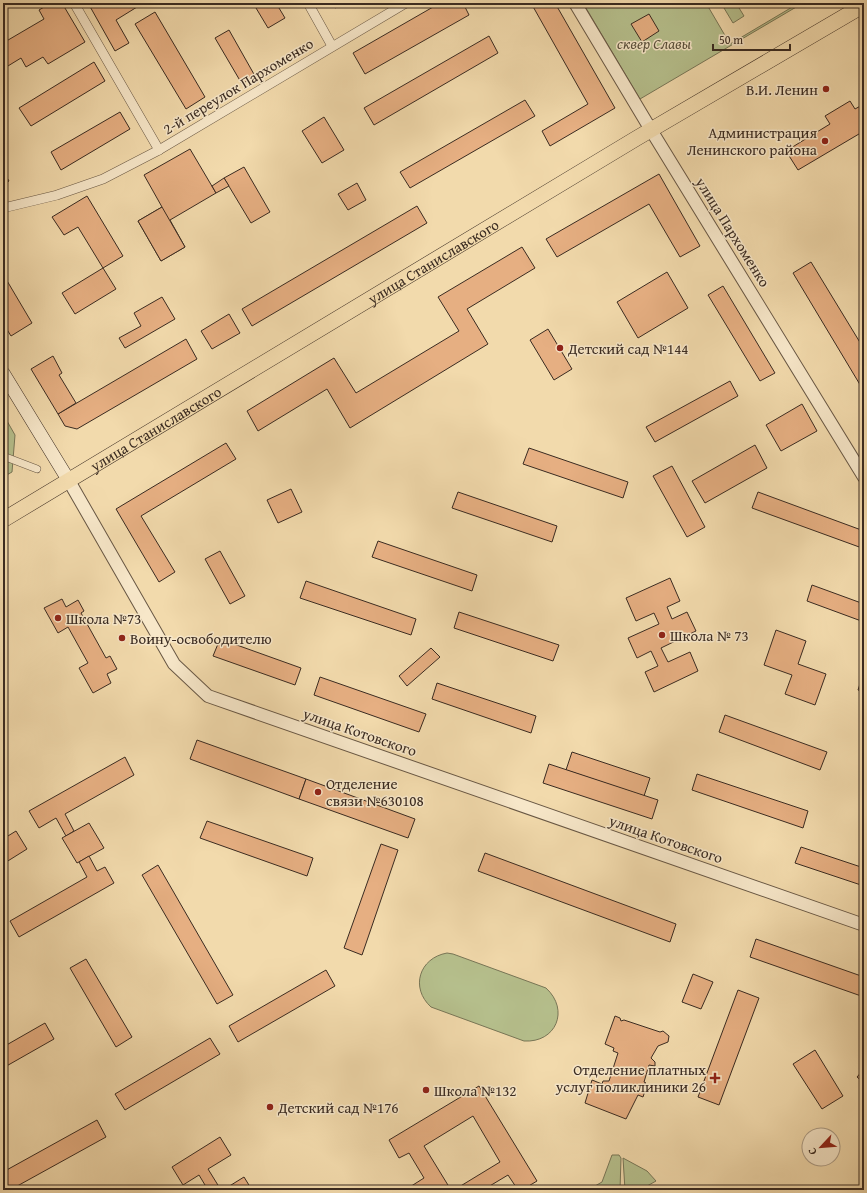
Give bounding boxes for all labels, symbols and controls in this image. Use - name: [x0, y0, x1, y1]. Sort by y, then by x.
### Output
- scale bar: [713, 26, 790, 52]
- text: 50 m: [719, 31, 743, 48]
- street label: 2-й переулок Пархоменко: [159, 33, 317, 139]
- park label: сквер Славы: [617, 33, 692, 54]
- place label: В.И. Ленин: [746, 79, 818, 100]
- marker: В.И. Ленин: [821, 84, 831, 94]
- place label: Администрация Ленинского района: [687, 122, 818, 160]
- marker: Администрация Ленинского района: [820, 136, 830, 146]
- street label: улица Пархоменко: [690, 172, 775, 291]
- street label: улица Станиславского: [363, 213, 503, 309]
- place label: Детский сад №144: [567, 338, 689, 359]
- marker: Детский сад №144: [555, 343, 565, 353]
- street label: улица Станиславского: [85, 380, 225, 476]
- place label: Школа №73: [66, 608, 141, 629]
- marker: Школа №73: [53, 613, 63, 623]
- place label: Школа № 73: [670, 625, 749, 646]
- place label: Воину-освободителю: [130, 628, 272, 649]
- marker: Школа № 73: [657, 630, 667, 640]
- marker: Воину-освободителю: [117, 633, 127, 643]
- street label: улица Котовского: [299, 702, 420, 761]
- place label: Отделение связи №630108: [326, 773, 424, 811]
- marker: Отделение связи №630108: [313, 787, 323, 797]
- street label: улица Котовского: [605, 809, 726, 868]
- place label: Отделение платных услуг поликлиники 26: [555, 1059, 706, 1097]
- marker: Отделение платных услуг поликлиники 26: [709, 1072, 721, 1084]
- place label: Школа №132: [434, 1080, 517, 1101]
- marker: Школа №132: [421, 1085, 431, 1095]
- place label: Детский сад №176: [277, 1097, 399, 1118]
- marker: Детский сад №176: [265, 1102, 275, 1112]
- north arrow: [801, 1127, 841, 1167]
- text: С: [803, 1145, 821, 1158]

